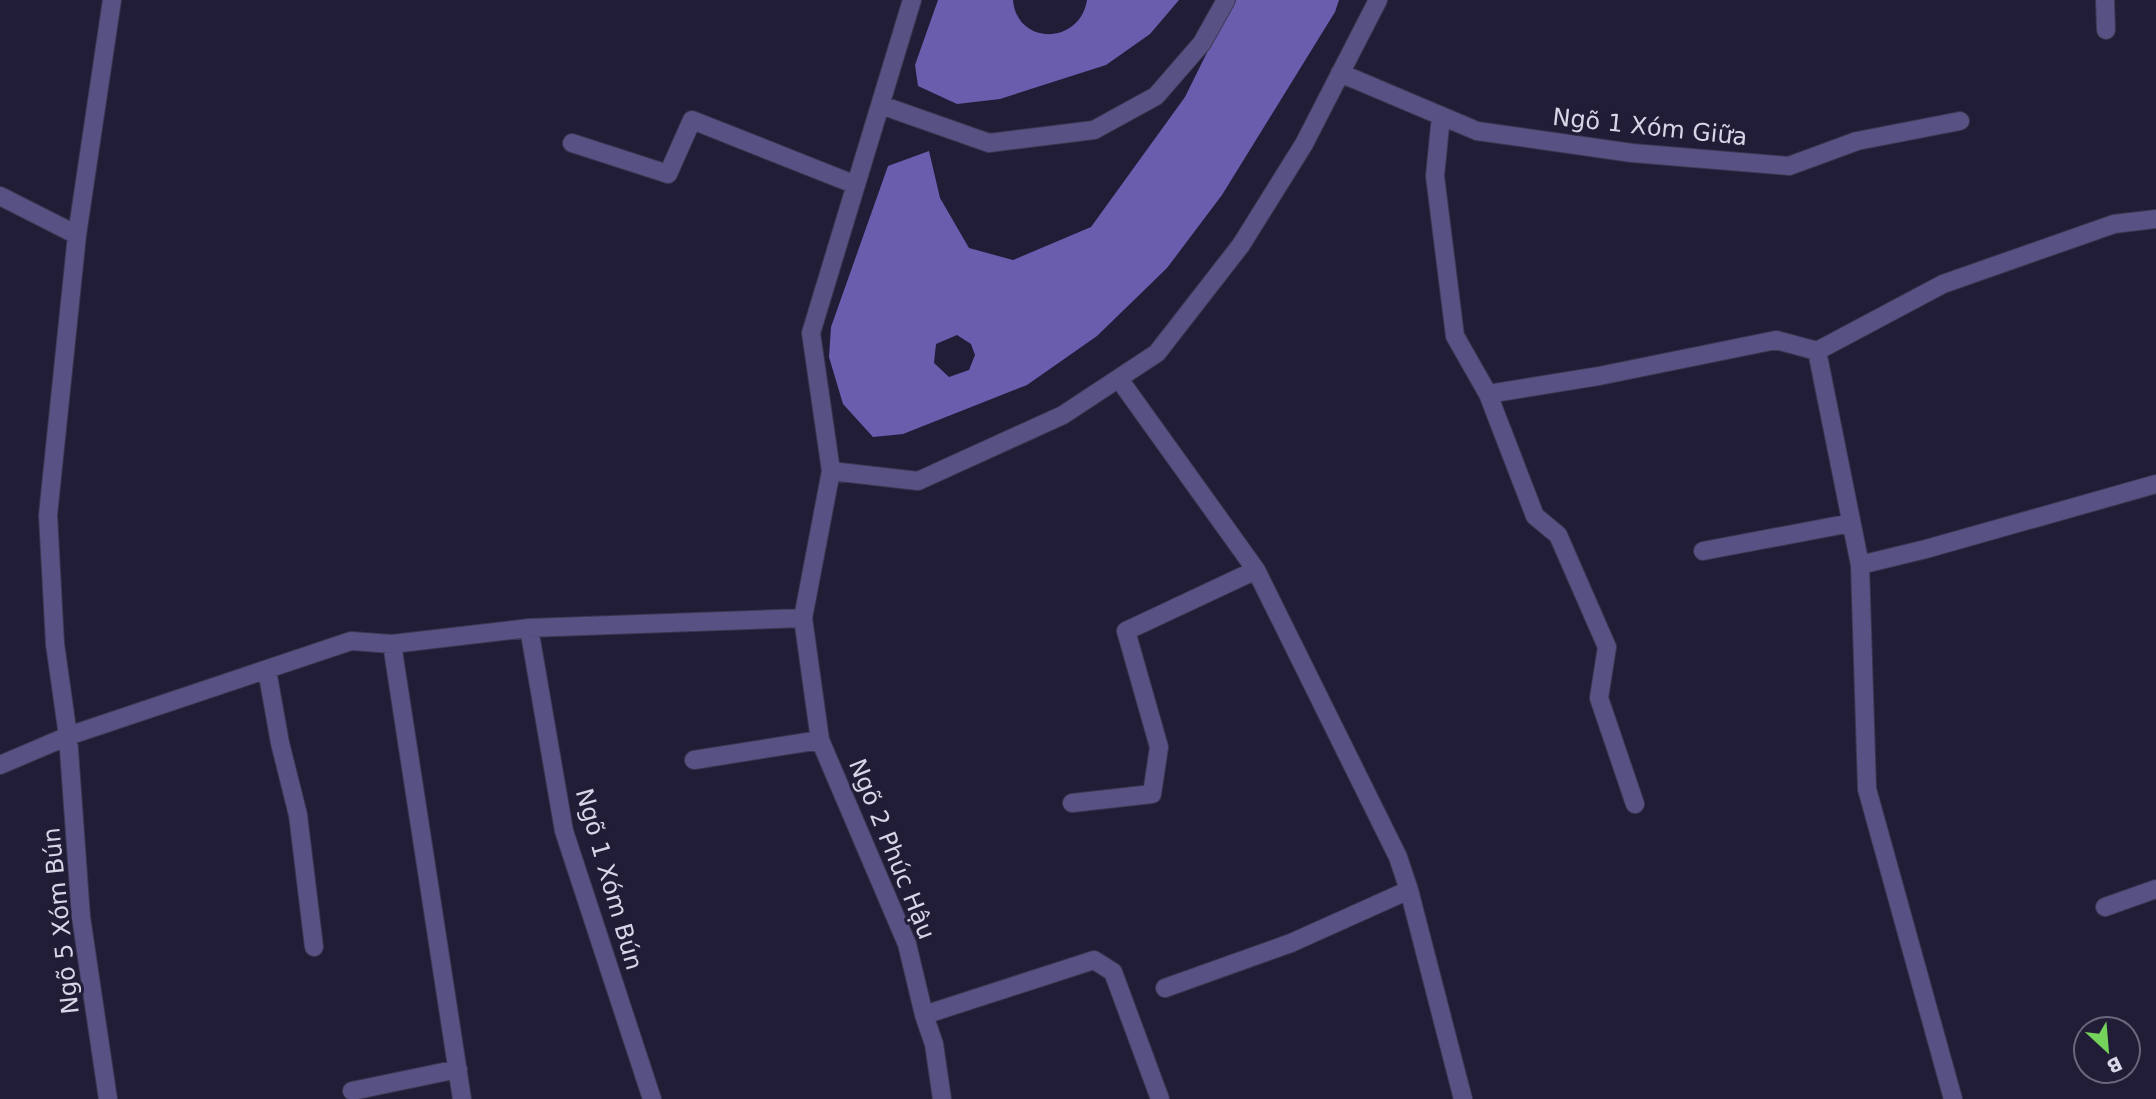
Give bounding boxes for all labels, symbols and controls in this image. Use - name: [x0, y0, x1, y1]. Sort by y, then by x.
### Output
- street label: Ngõ 1 Xóm Giữa: [1551, 103, 1749, 151]
- street label: Ngõ 2 Phúc Hậu: [843, 755, 941, 943]
- street label: Ngõ 1 Xóm Bún: [570, 785, 648, 973]
- street label: Ngõ 5 Xóm Bún: [37, 826, 85, 1016]
- north arrow: [2072, 1015, 2142, 1085]
- text: B: [2103, 1052, 2126, 1078]

